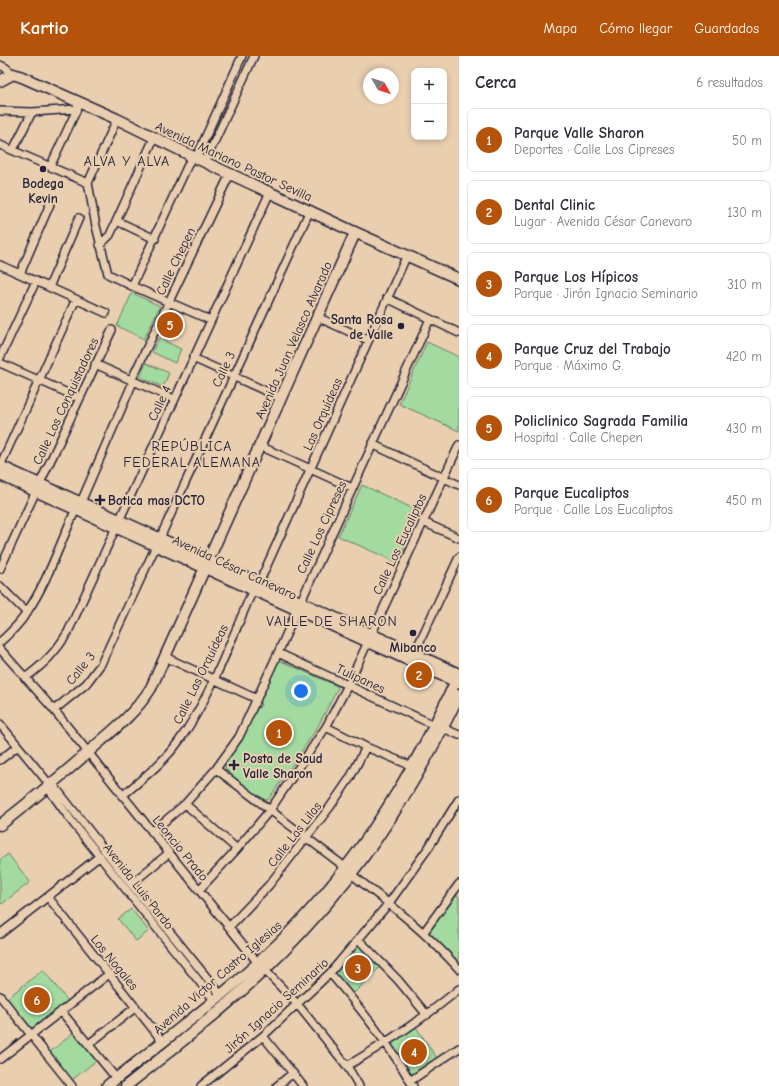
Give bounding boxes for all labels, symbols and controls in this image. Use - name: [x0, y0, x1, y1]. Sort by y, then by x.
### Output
- text: Kartio: [20, 17, 69, 39]
- text: Mapa: [544, 20, 577, 37]
- text: Cómo llegar: [599, 20, 672, 37]
- text: Guardados: [694, 20, 759, 37]
- north arrow: [363, 68, 399, 104]
- map controls: [411, 68, 447, 140]
- button: +: [411, 68, 447, 104]
- text: Cerca: [475, 73, 517, 92]
- text: 6 resultados: [696, 75, 763, 90]
- button: −: [411, 104, 447, 140]
- street label: Avenida Mariano Pastor Sevilla: [153, 118, 315, 204]
- text: Parque Valle Sharon: [514, 124, 644, 142]
- text: 1: [486, 133, 492, 148]
- text: 50 m: [732, 133, 762, 148]
- text: Deportes · Calle Los Cipreses: [514, 142, 674, 157]
- district label: ALVA Y ALVA: [84, 153, 170, 170]
- marker: Bodega Kevin: [38, 164, 48, 174]
- place label: Bodega Kevin: [22, 176, 64, 206]
- text: Dental Clinic: [514, 196, 595, 214]
- text: 2: [486, 205, 492, 220]
- text: 130 m: [727, 205, 762, 220]
- text: Lugar · Avenida César Canevaro: [514, 214, 692, 229]
- street label: Calle Chepen: [153, 225, 198, 297]
- street label: Avenida Juan Velasco Alvarado: [252, 259, 335, 421]
- text: Parque Los Hípicos: [514, 268, 638, 286]
- text: 3: [486, 277, 492, 292]
- text: 310 m: [727, 277, 762, 292]
- text: Parque · Jirón Ignacio Seminario: [514, 286, 698, 301]
- pin: 5: [157, 310, 183, 340]
- place label: Santa Rosa de Valle: [331, 312, 394, 342]
- marker: Santa Rosa de Valle: [396, 321, 406, 331]
- street label: Calle Los Conquistadores: [29, 335, 102, 467]
- text: Parque Cruz del Trabajo: [514, 340, 671, 358]
- street label: Calle 3: [209, 349, 238, 390]
- text: 4: [486, 349, 492, 364]
- text: 420 m: [726, 349, 762, 364]
- text: Parque · Máximo G.: [514, 358, 623, 373]
- street label: Las Orquídeas: [300, 376, 345, 453]
- street label: Calle 4: [145, 383, 174, 423]
- text: Policlinico Sagrada Familia: [514, 412, 688, 430]
- text: 5: [486, 421, 492, 436]
- text: 430 m: [726, 421, 762, 436]
- text: Hospital · Calle Chepen: [514, 430, 643, 445]
- district label: REPÚBLICA FEDERAL ALEMANA: [123, 438, 261, 471]
- street label: Calle Los Cipreses: [293, 478, 350, 576]
- text: Parque Eucaliptos: [514, 484, 629, 502]
- street label: Calle Los Eucaliptos: [369, 491, 429, 597]
- place label: Botica mas DCTO: [108, 493, 205, 508]
- text: 6: [486, 493, 492, 508]
- text: 450 m: [726, 493, 762, 508]
- marker: Botica mas DCTO: [95, 495, 105, 505]
- text: Parque · Calle Los Eucaliptos: [514, 502, 673, 517]
- street label: Avenida César Canevaro: [170, 532, 299, 603]
- district label: VALLE DE SHARON: [266, 613, 398, 630]
- street label: Calle Las Orquídeas: [170, 622, 231, 727]
- marker: Mibanco: [408, 628, 418, 638]
- place label: Mibanco: [390, 640, 437, 655]
- street label: Calle 3: [63, 649, 98, 688]
- pin: 2: [406, 660, 432, 690]
- street label: Tulipanes: [334, 661, 388, 696]
- your location: [291, 681, 311, 701]
- pin: 1: [266, 718, 292, 748]
- place label: Posta de Saud Valle Sharon: [243, 751, 323, 781]
- marker: Posta de Saud Valle Sharon: [228, 759, 240, 771]
- street label: Calle Las Lilas: [264, 799, 324, 870]
- street label: Leoncio Prado: [150, 813, 212, 884]
- street label: Avenida Luis Pardo: [100, 840, 177, 932]
- street label: Avenida Victor Castro Iglesias: [150, 918, 285, 1037]
- street label: Los Nogales: [88, 932, 141, 993]
- pin: 3: [345, 953, 371, 983]
- street label: Jirón Ignacio Seminario: [221, 955, 331, 1056]
- pin: 6: [24, 985, 50, 1015]
- pin: 4: [401, 1037, 427, 1067]

